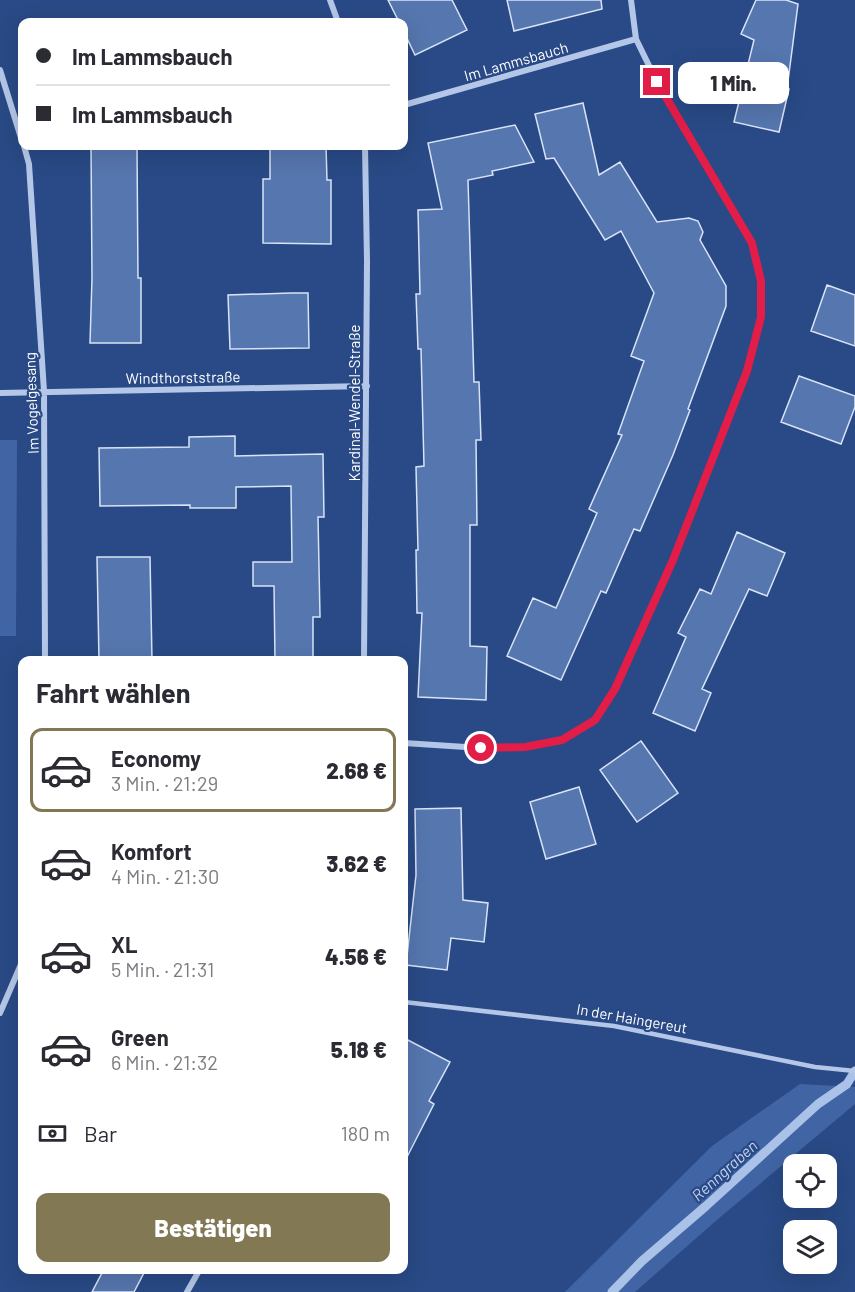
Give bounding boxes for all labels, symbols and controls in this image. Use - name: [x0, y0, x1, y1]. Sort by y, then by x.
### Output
- street label: Im Lammsbauch: [462, 38, 570, 84]
- text: Im Lammsbauch: [72, 43, 232, 69]
- callout: 1 Min.: [678, 61, 789, 103]
- route end: [643, 68, 670, 95]
- text: 1 Min.: [710, 71, 757, 95]
- text: Im Lammsbauch: [72, 101, 232, 127]
- street label: Kardinal-Wendel-Straße: [345, 325, 363, 481]
- street label: Im Vogelgesang: [20, 352, 42, 454]
- street label: Windthorststraße: [125, 367, 241, 387]
- text: Fahrt wählen: [36, 676, 191, 708]
- route start: [467, 734, 494, 761]
- icon: car: [39, 743, 93, 797]
- text: Economy: [111, 745, 201, 771]
- text: 2.68 €: [326, 757, 387, 783]
- text: 3 Min. · 21:29: [111, 771, 218, 795]
- icon: car: [39, 836, 93, 890]
- text: Komfort: [111, 838, 192, 864]
- text: 3.62 €: [326, 850, 387, 876]
- text: 4 Min. · 21:30: [111, 864, 219, 888]
- icon: car: [39, 929, 93, 983]
- text: XL: [111, 931, 137, 957]
- text: 4.56 €: [325, 943, 387, 969]
- text: 5 Min. · 21:31: [111, 957, 214, 981]
- street label: In der Haingereut: [575, 999, 689, 1037]
- icon: car: [39, 1022, 93, 1076]
- text: Green: [111, 1024, 169, 1050]
- text: 5.18 €: [331, 1036, 387, 1062]
- text: 6 Min. · 21:32: [111, 1050, 218, 1074]
- icon: cash: [36, 1117, 69, 1150]
- text: Bar: [84, 1120, 117, 1146]
- text: 180 m: [341, 1121, 390, 1145]
- water label: Renngraben: [687, 1136, 761, 1204]
- map controls: [783, 1154, 837, 1274]
- button: locate: [783, 1154, 837, 1208]
- button: Bestätigen: [36, 1193, 390, 1262]
- button: layers: [783, 1220, 837, 1274]

